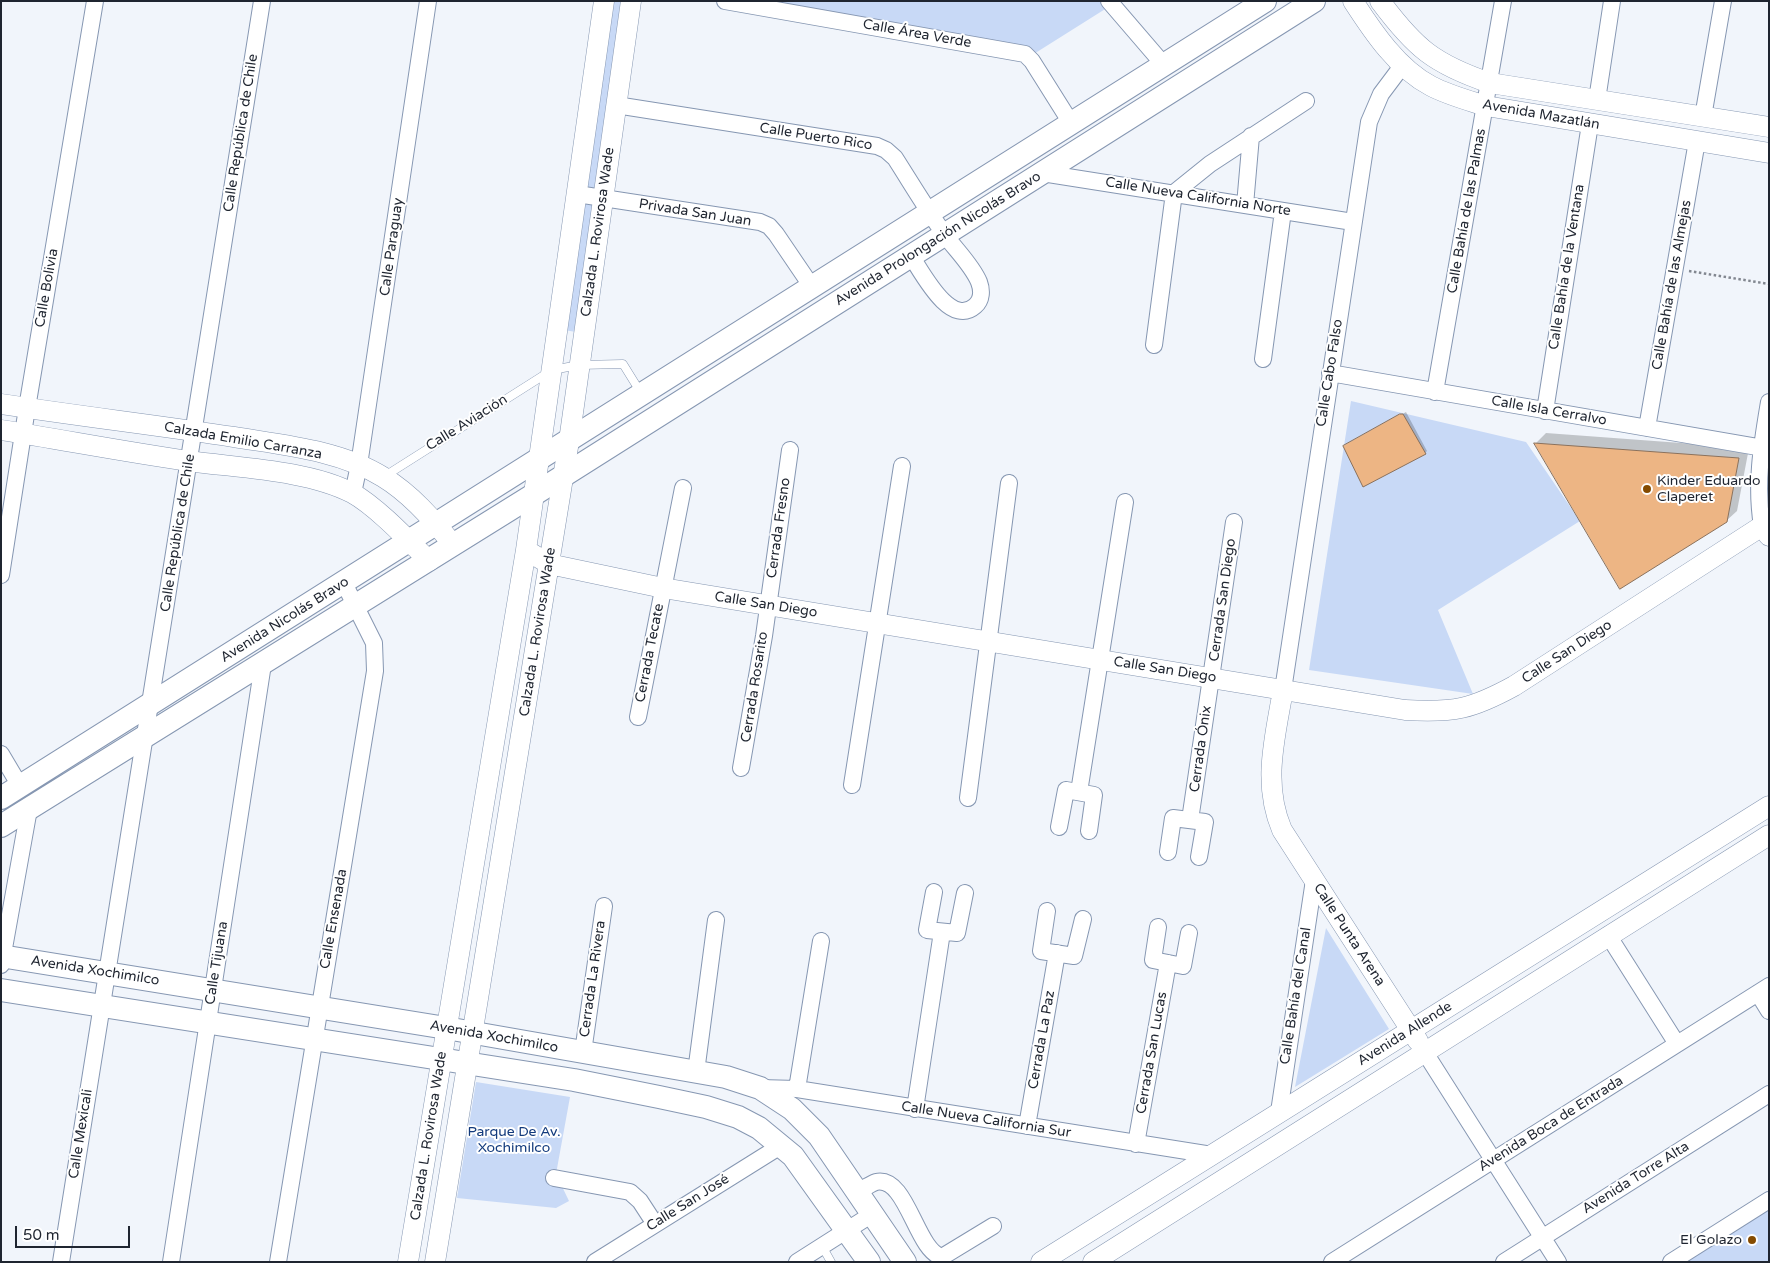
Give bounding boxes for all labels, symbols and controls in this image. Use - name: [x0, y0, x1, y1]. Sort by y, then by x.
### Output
- street label: Calle Área Verde: [861, 16, 973, 52]
- street label: Calle República de Chile: [220, 53, 262, 213]
- street label: Avenida Mazatlán: [1481, 96, 1601, 134]
- street label: Calle Puerto Rico: [758, 120, 874, 154]
- street label: Calle Bahía de las Palmas: [1444, 127, 1490, 295]
- street label: Calzada L. Rovirosa Wade: [578, 146, 618, 318]
- street label: Avenida Prolongación Nicolás Bravo: [832, 168, 1044, 310]
- street label: Calle Nueva California Norte: [1104, 174, 1292, 220]
- street label: Calle Bahía de la Ventana: [1546, 183, 1588, 351]
- street label: Privada San Juan: [637, 196, 753, 230]
- street label: Calle Paraguay: [377, 197, 407, 297]
- street label: Calle Bahía de las Almejas: [1649, 199, 1695, 371]
- street label: Calle Bolivia: [32, 247, 62, 329]
- street label: Calle Cabo Falso: [1313, 318, 1347, 428]
- street label: Calle Aviación: [423, 391, 511, 455]
- street label: Calle Isla Cerralvo: [1490, 393, 1608, 429]
- street label: Calzada Emilio Carranza: [163, 419, 323, 463]
- street label: Calle República de Chile: [157, 453, 199, 613]
- place label: Kinder Eduardo Claperet: [1657, 473, 1761, 506]
- street label: Cerrada Fresno: [764, 477, 794, 579]
- marker: Kinder Eduardo Claperet: [1641, 483, 1653, 495]
- street label: Cerrada San Diego: [1206, 537, 1240, 663]
- street label: Calzada L. Rovirosa Wade: [516, 546, 560, 718]
- street label: Avenida Nicolás Bravo: [218, 574, 352, 666]
- street label: Calle San Diego: [713, 589, 819, 621]
- street label: Cerrada Tecate: [632, 602, 668, 704]
- street label: Calle San Diego: [1519, 617, 1615, 687]
- street label: Cerrada Rosarito: [738, 630, 772, 744]
- street label: Calle San Diego: [1112, 654, 1218, 686]
- street label: Cerrada Ónix: [1187, 705, 1215, 793]
- street label: Calle Ensenada: [317, 868, 351, 970]
- street label: Calle Punta Arena: [1310, 881, 1388, 989]
- street label: Cerrada La Rivera: [576, 919, 610, 1039]
- street label: Calle Tijuana: [202, 920, 232, 1006]
- street label: Calle Bahía del Canal: [1277, 926, 1315, 1066]
- street label: Avenida Xochimilco: [29, 953, 161, 989]
- street label: Cerrada La Paz: [1025, 989, 1059, 1091]
- street label: Cerrada San Lucas: [1133, 991, 1171, 1115]
- street label: Avenida Allende: [1355, 998, 1455, 1070]
- street label: Avenida Xochimilco: [428, 1017, 560, 1057]
- street label: Calzada L. Rovirosa Wade: [407, 1050, 451, 1222]
- street label: Avenida Boca de Entrada: [1476, 1072, 1626, 1176]
- street label: Calle Mexicali: [66, 1088, 96, 1180]
- street label: Calle Nueva California Sur: [900, 1098, 1072, 1142]
- park label: Parque De Av. Xochimilco: [467, 1124, 561, 1156]
- street label: Avenida Torre Alta: [1579, 1138, 1693, 1218]
- street label: Calle San José: [643, 1171, 733, 1235]
- scale bar: [18, 1216, 132, 1248]
- text: 50 m: [23, 1226, 60, 1244]
- place label: El Golazo: [1680, 1232, 1742, 1248]
- marker: El Golazo: [1746, 1234, 1758, 1246]

